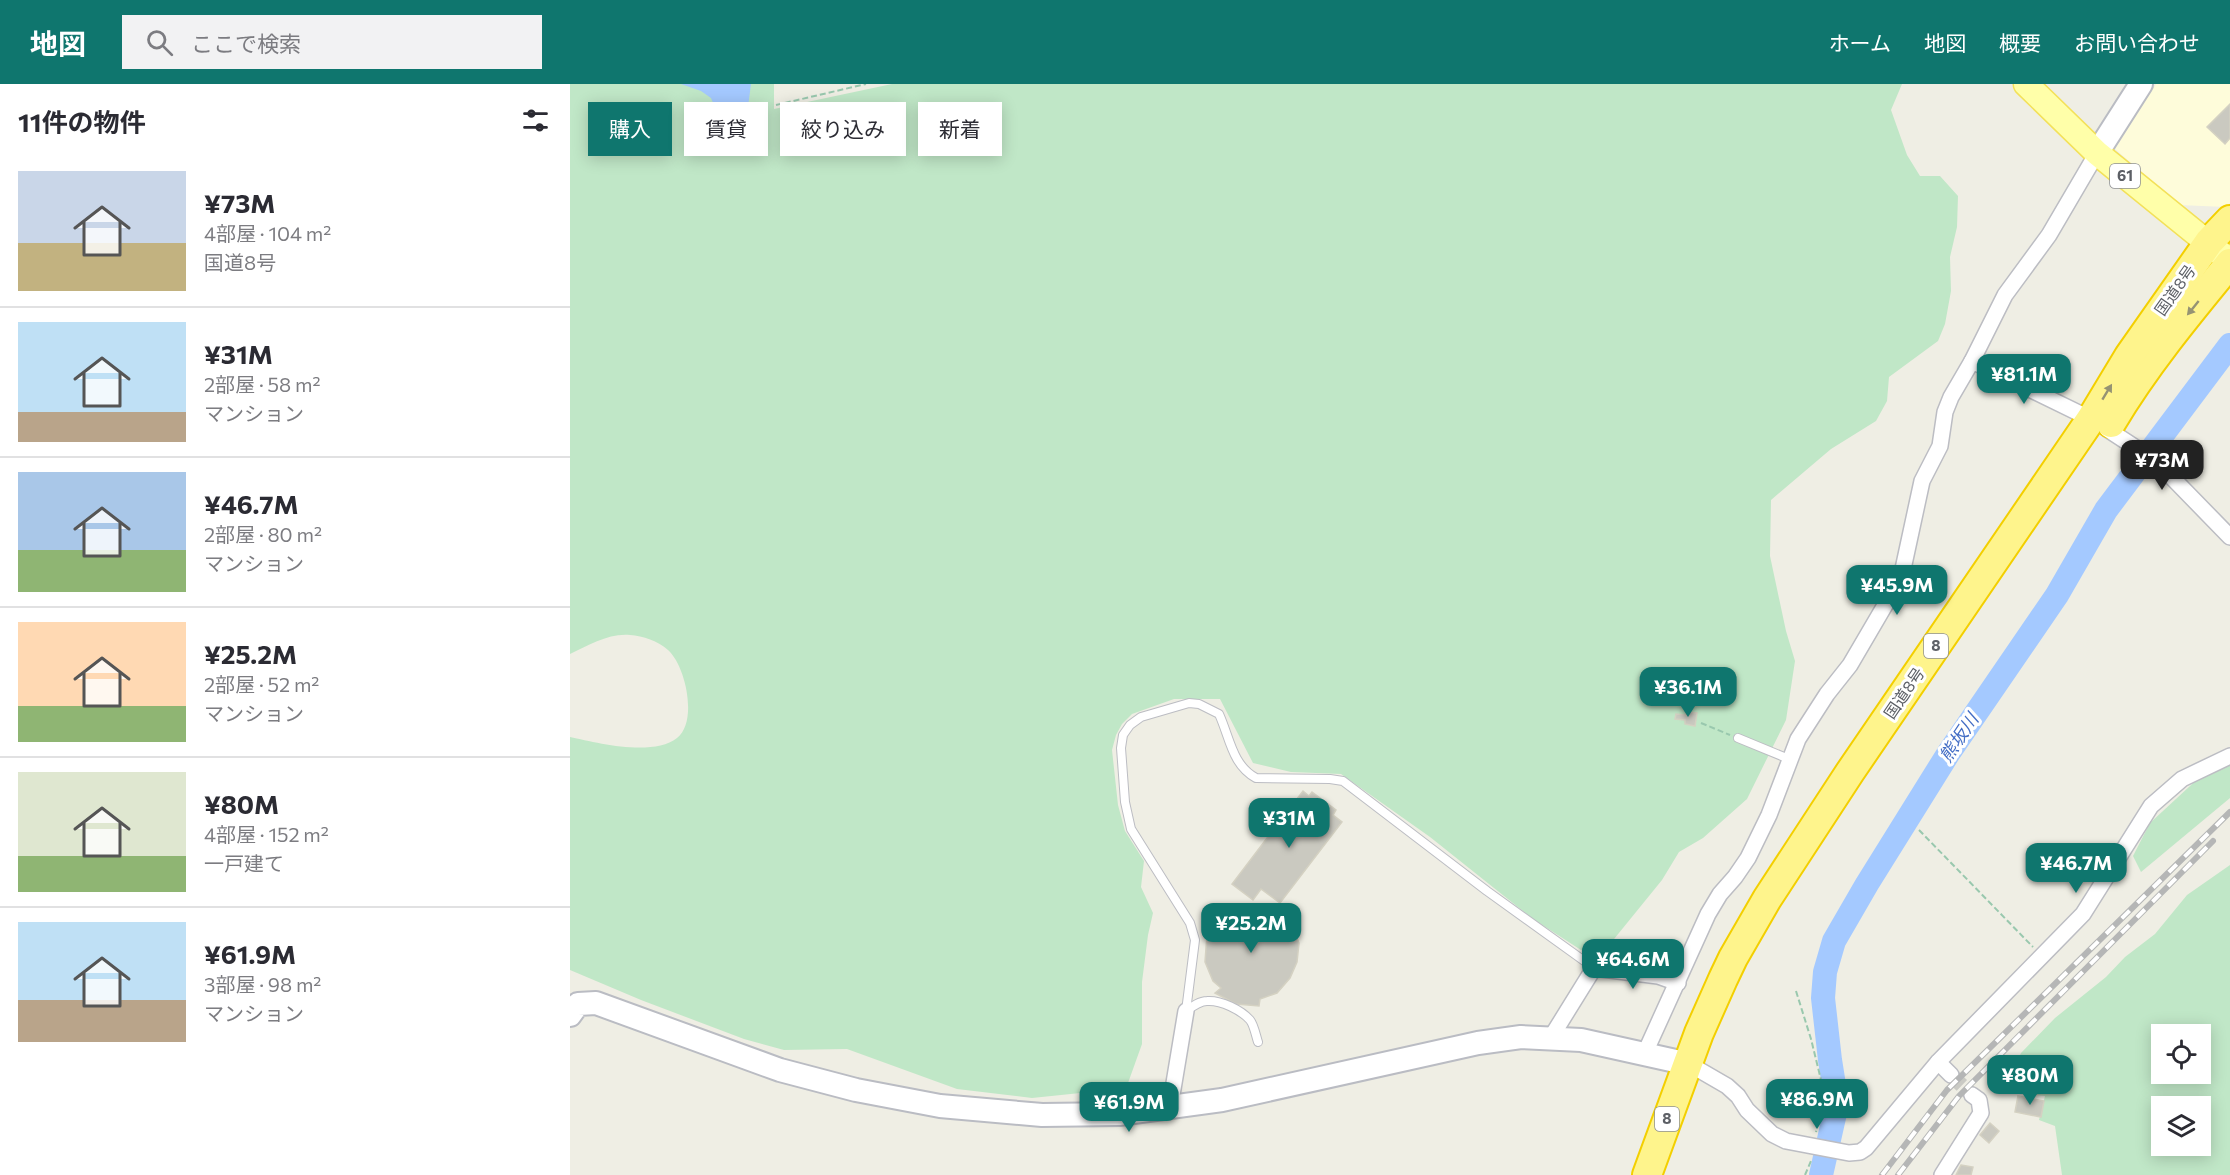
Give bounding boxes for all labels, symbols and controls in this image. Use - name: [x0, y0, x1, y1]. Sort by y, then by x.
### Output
- search box: [122, 15, 542, 69]
- text: 地図: [30, 26, 86, 60]
- icon: search: [143, 26, 176, 59]
- text: ここで検索: [191, 30, 301, 57]
- text: ホーム: [1829, 30, 1891, 55]
- text: 地図: [1924, 30, 1966, 55]
- text: 概要: [1999, 30, 2041, 55]
- text: お問い合わせ: [2074, 30, 2200, 55]
- chip: 購入: [588, 102, 672, 156]
- chip: 賃貸: [684, 102, 768, 156]
- chip: 絞り込み: [780, 102, 906, 156]
- chip: 新着: [918, 102, 1002, 156]
- icon: filters: [519, 104, 552, 137]
- text: 11件の物件: [18, 106, 146, 137]
- road number: 61: [2110, 164, 2140, 188]
- text: ¥73M: [204, 187, 275, 218]
- icon: home: [66, 195, 138, 267]
- text: 4部屋 · 104 m²: [204, 221, 331, 245]
- text: 国道8号: [204, 250, 276, 274]
- street label: 国道8号: [2150, 261, 2199, 319]
- one-way arrow: [2187, 300, 2200, 315]
- text: ¥31M: [204, 338, 273, 369]
- icon: home: [66, 346, 138, 418]
- pin: ¥81.1M: [1975, 354, 2073, 405]
- text: ¥81.1M: [1991, 361, 2057, 385]
- text: 2部屋 · 58 m²: [204, 372, 320, 396]
- one-way arrow: [2101, 384, 2112, 400]
- text: マンション: [204, 401, 304, 425]
- pin: ¥73M: [2126, 440, 2198, 491]
- text: ¥73M: [2135, 447, 2189, 471]
- text: ¥46.7M: [204, 488, 299, 519]
- icon: home: [66, 496, 138, 568]
- text: 2部屋 · 80 m²: [204, 522, 322, 546]
- text: マンション: [204, 551, 304, 575]
- pin: ¥45.9M: [1848, 565, 1946, 616]
- text: ¥45.9M: [1860, 572, 1934, 596]
- road number: 8: [1924, 634, 1948, 658]
- text: ¥25.2M: [204, 638, 297, 669]
- icon: home: [66, 646, 138, 718]
- street label: 国道8号: [1880, 663, 1928, 722]
- pin: ¥36.1M: [1639, 667, 1737, 718]
- text: 2部屋 · 52 m²: [204, 672, 319, 696]
- text: ¥36.1M: [1654, 674, 1722, 698]
- text: マンション: [204, 701, 304, 725]
- water label: 熊坂川: [1934, 707, 1984, 766]
- text: ¥80M: [204, 788, 279, 819]
- icon: home: [66, 796, 138, 868]
- pin: ¥31M: [1253, 798, 1325, 849]
- text: ¥31M: [1263, 805, 1315, 829]
- text: 4部屋 · 152 m²: [204, 822, 329, 846]
- pin: ¥46.7M: [2027, 843, 2125, 894]
- text: ¥46.7M: [2040, 850, 2112, 874]
- text: 一戸建て: [204, 851, 284, 875]
- pin: ¥25.2M: [1202, 903, 1300, 954]
- text: ¥25.2M: [1215, 910, 1287, 934]
- text: ¥61.9M: [204, 938, 296, 969]
- pin: ¥64.6M: [1584, 939, 1682, 990]
- icon: home: [66, 946, 138, 1018]
- text: ¥64.6M: [1596, 946, 1670, 970]
- text: 3部屋 · 98 m²: [204, 972, 321, 996]
- text: マンション: [204, 1001, 304, 1025]
- map controls: [2151, 1024, 2211, 1156]
- button: locate: [2151, 1024, 2211, 1084]
- pin: ¥80M: [1994, 1055, 2066, 1106]
- text: ¥80M: [2001, 1062, 2059, 1086]
- pin: ¥86.9M: [1768, 1079, 1866, 1130]
- pin: ¥61.9M: [1080, 1082, 1178, 1133]
- text: ¥86.9M: [1780, 1086, 1854, 1110]
- text: ¥61.9M: [1094, 1089, 1164, 1113]
- button: layers: [2151, 1096, 2211, 1156]
- road number: 8: [1655, 1107, 1679, 1131]

